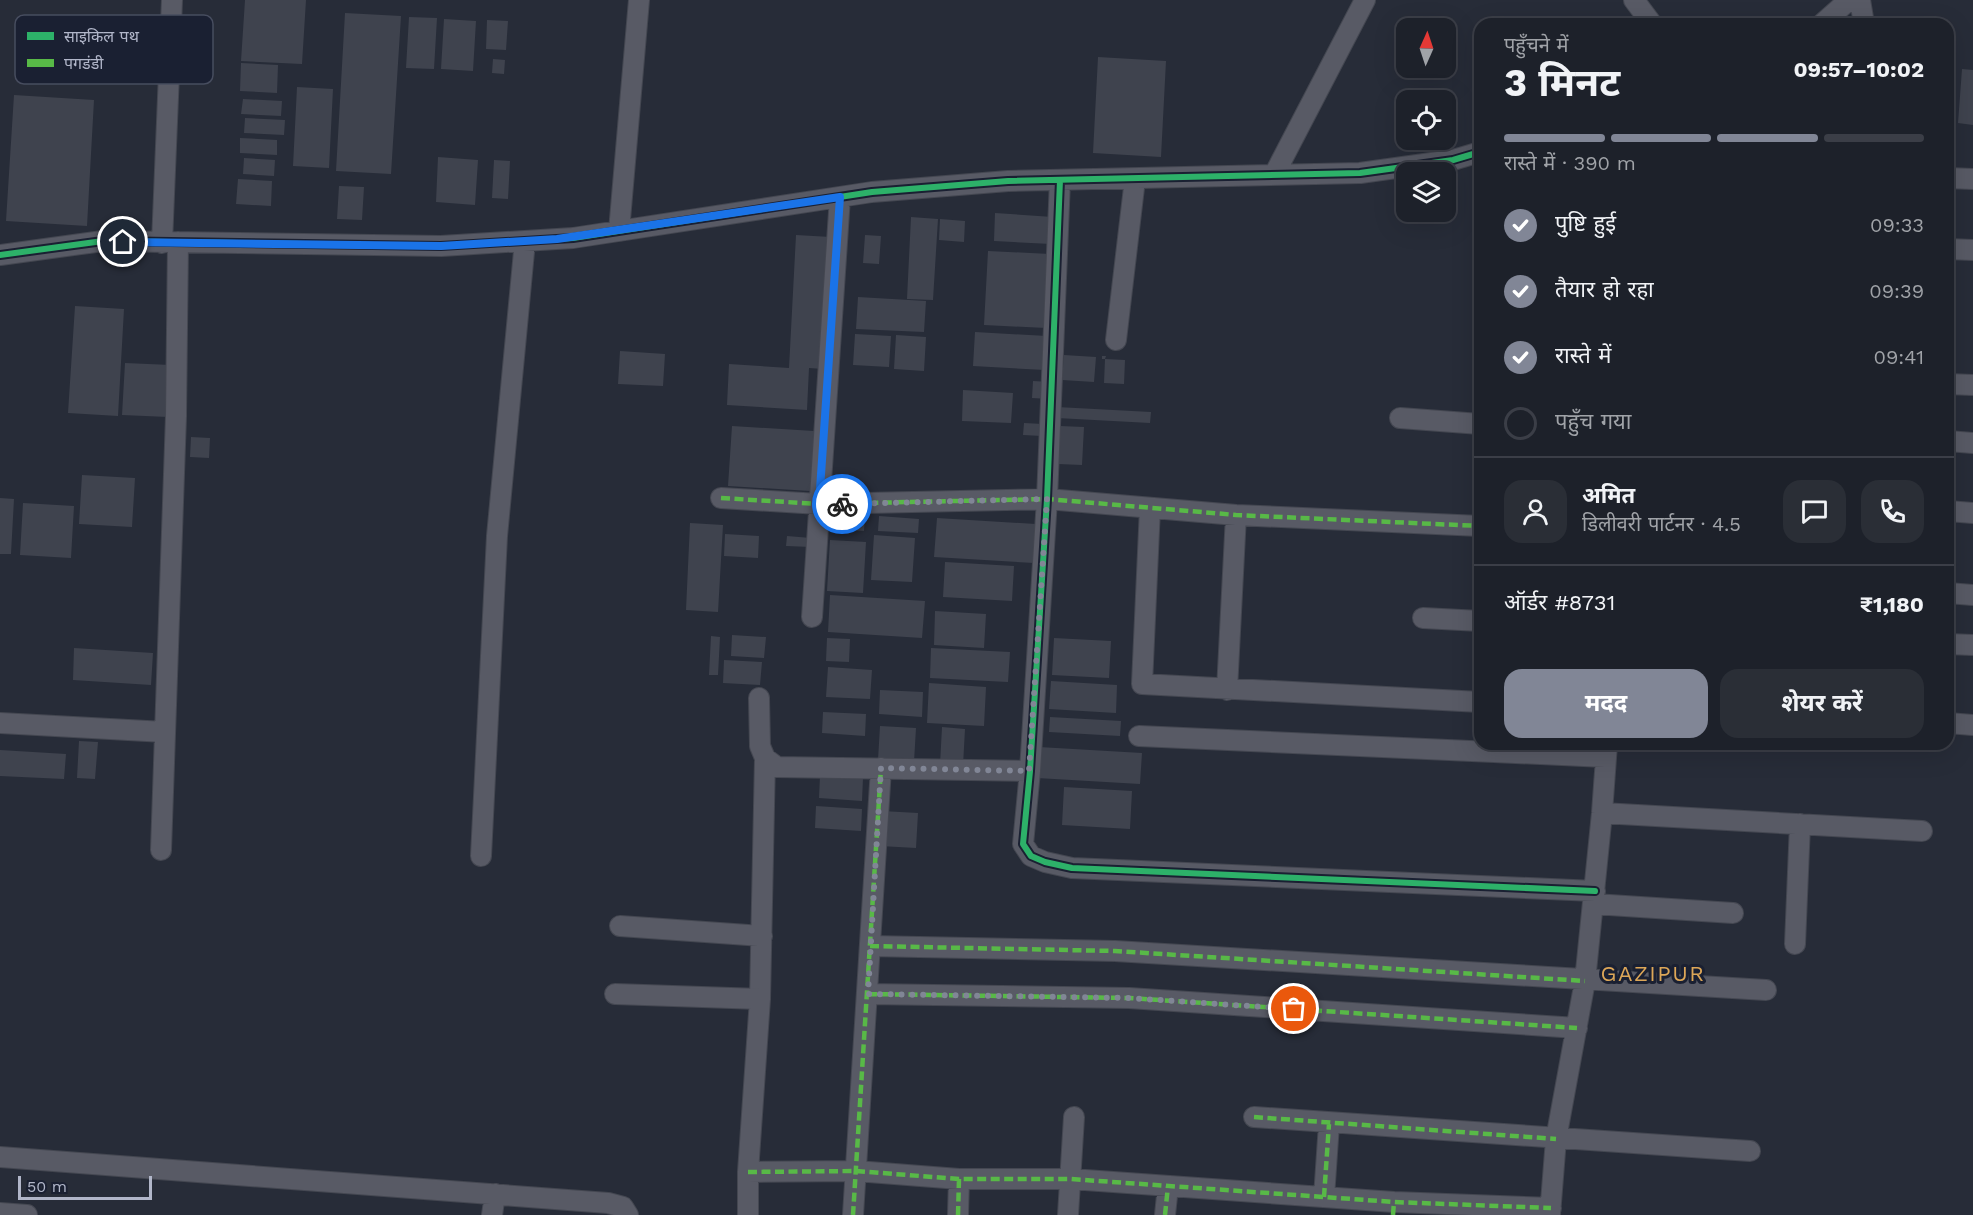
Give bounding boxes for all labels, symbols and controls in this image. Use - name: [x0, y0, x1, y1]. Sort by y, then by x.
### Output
- legend: [15, 15, 213, 84]
- north arrow: [1396, 18, 1456, 78]
- map controls: [1396, 18, 1456, 222]
- text: साइकिल पथ: [64, 27, 140, 46]
- text: पहुँचने में: [1504, 33, 1569, 57]
- text: पगडंडी: [64, 54, 104, 73]
- text: 09:57–10:02: [1793, 57, 1924, 82]
- text: 3 मिनट: [1504, 60, 1620, 105]
- button: locate: [1396, 90, 1456, 150]
- text: रास्ते में · 390 m: [1504, 151, 1636, 175]
- button: layers: [1396, 162, 1456, 222]
- icon: check: [1504, 209, 1537, 242]
- text: पुष्टि हुई: [1555, 211, 1616, 236]
- text: 09:33: [1870, 213, 1924, 237]
- pin: [97, 216, 148, 267]
- icon: home: [106, 225, 139, 258]
- icon: check: [1504, 275, 1537, 308]
- text: तैयार हो रहा: [1555, 277, 1654, 302]
- text: 09:39: [1869, 279, 1924, 303]
- icon: check: [1504, 341, 1537, 374]
- text: रास्ते में: [1555, 343, 1611, 368]
- text: 09:41: [1874, 345, 1924, 369]
- text: पहुँच गया: [1555, 409, 1632, 434]
- courier: [812, 474, 872, 534]
- button: person: [1504, 480, 1567, 543]
- button: chat: [1783, 480, 1846, 543]
- button: phone: [1861, 480, 1924, 543]
- text: अमित: [1582, 483, 1635, 508]
- icon: bike: [826, 488, 859, 521]
- text: डिलीवरी पार्टनर · 4.5: [1582, 512, 1741, 536]
- text: ऑर्डर #8731: [1504, 590, 1615, 615]
- text: ₹1,180: [1860, 592, 1924, 617]
- button: मदद: [1504, 669, 1708, 738]
- button: शेयर करें: [1720, 669, 1924, 738]
- district label: GAZIPUR: [1601, 961, 1705, 986]
- pin: [1268, 983, 1319, 1034]
- icon: bag: [1277, 992, 1310, 1025]
- scale bar: [18, 1173, 152, 1200]
- text: 50 m: [27, 1177, 67, 1196]

